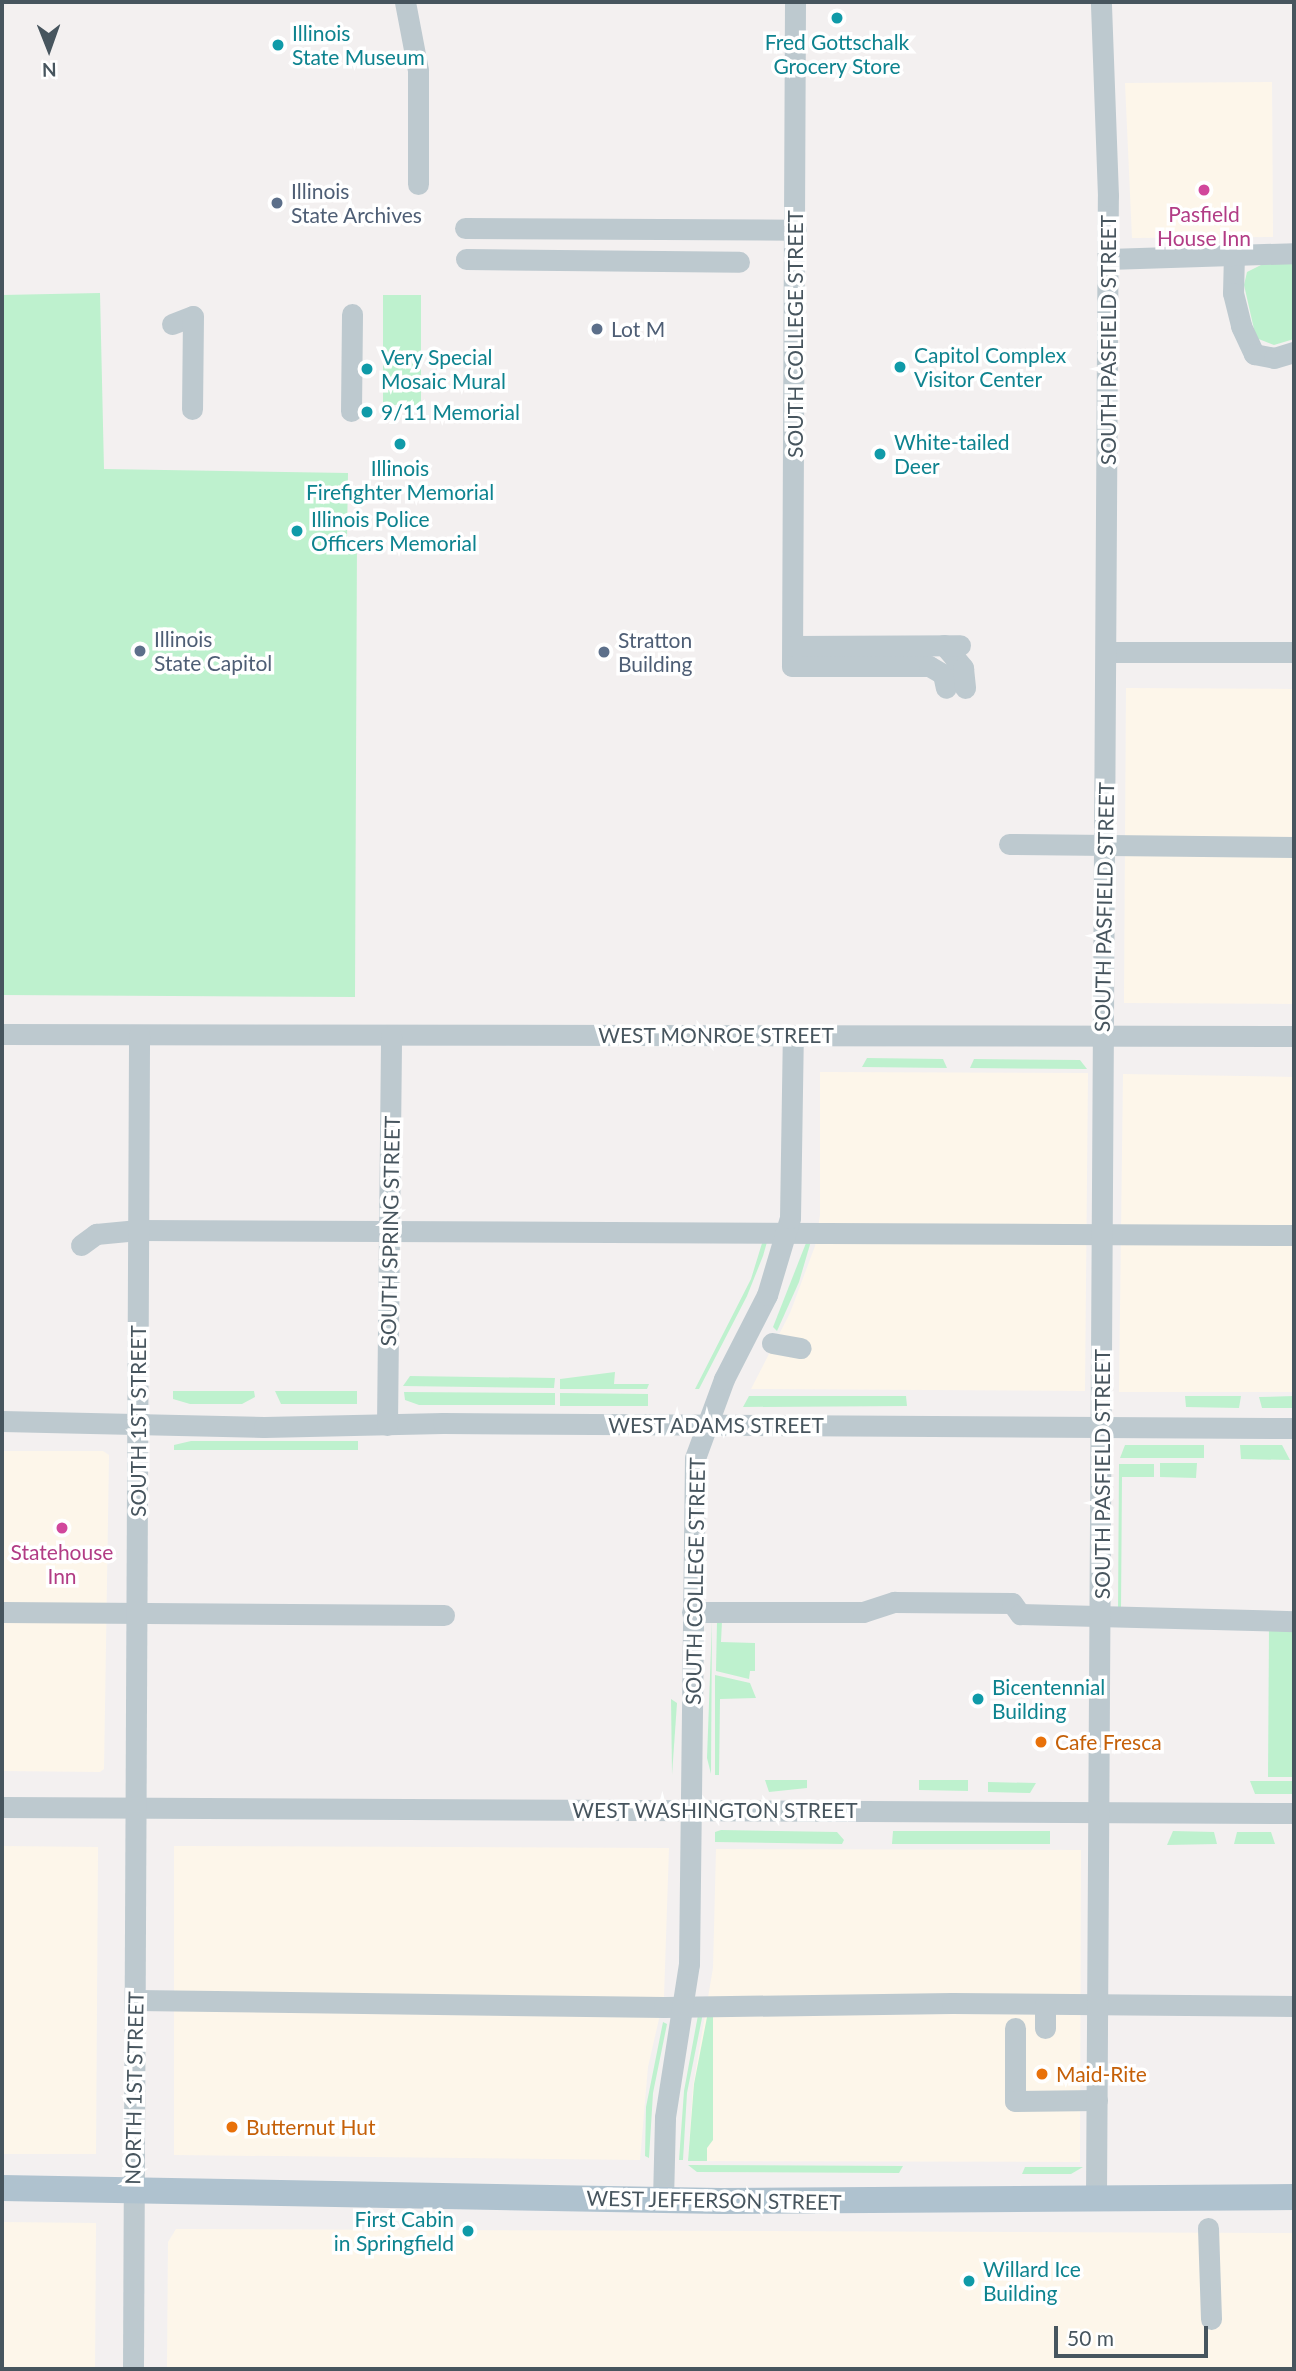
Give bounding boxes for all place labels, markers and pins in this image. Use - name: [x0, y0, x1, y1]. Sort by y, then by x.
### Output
- marker: Fred Gottschalk Grocery Store: [829, 10, 845, 26]
- place label: Illinois State Museum: [292, 20, 425, 70]
- place label: Fred Gottschalk Grocery Store: [765, 29, 909, 79]
- marker: Illinois State Museum: [270, 37, 286, 53]
- place label: Illinois State Archives: [291, 178, 423, 228]
- marker: Pasfield House Inn: [1196, 182, 1212, 198]
- marker: Illinois State Archives: [269, 195, 285, 211]
- place label: Pasfield House Inn: [1157, 201, 1251, 251]
- place label: Lot M: [611, 316, 665, 342]
- marker: Lot M: [589, 321, 605, 337]
- place label: Capitol Complex Visitor Center: [914, 342, 1066, 392]
- place label: Very Special Mosaic Mural: [381, 344, 506, 394]
- marker: Capitol Complex Visitor Center: [892, 359, 908, 375]
- marker: Very Special Mosaic Mural: [359, 361, 375, 377]
- place label: 9/11 Memorial: [381, 399, 520, 425]
- marker: 9/11 Memorial: [359, 404, 375, 420]
- place label: White-tailed Deer: [894, 429, 1010, 479]
- marker: Illinois Firefighter Memorial: [392, 436, 408, 452]
- marker: White-tailed Deer: [872, 446, 888, 462]
- place label: Illinois Firefighter Memorial: [306, 455, 494, 505]
- place label: Illinois Police Officers Memorial: [311, 506, 477, 556]
- marker: Illinois Police Officers Memorial: [289, 523, 305, 539]
- place label: Illinois State Capitol: [154, 626, 272, 676]
- place label: Stratton Building: [618, 627, 692, 677]
- marker: Illinois State Capitol: [132, 643, 148, 659]
- marker: Stratton Building: [596, 644, 612, 660]
- marker: Statehouse Inn: [54, 1520, 70, 1536]
- place label: Statehouse Inn: [11, 1539, 113, 1589]
- place label: Bicentennial Building: [992, 1674, 1105, 1724]
- marker: Bicentennial Building: [970, 1691, 986, 1707]
- place label: Cafe Fresca: [1055, 1729, 1162, 1755]
- marker: Cafe Fresca: [1033, 1734, 1049, 1750]
- place label: Maid-Rite: [1056, 2061, 1147, 2087]
- marker: Maid-Rite: [1034, 2066, 1050, 2082]
- place label: Butternut Hut: [246, 2114, 375, 2140]
- marker: Butternut Hut: [224, 2119, 240, 2135]
- place label: First Cabin in Springfield: [334, 2206, 454, 2256]
- marker: First Cabin in Springfield: [460, 2223, 476, 2239]
- place label: Willard Ice Building: [983, 2256, 1081, 2306]
- marker: Willard Ice Building: [961, 2273, 977, 2289]

